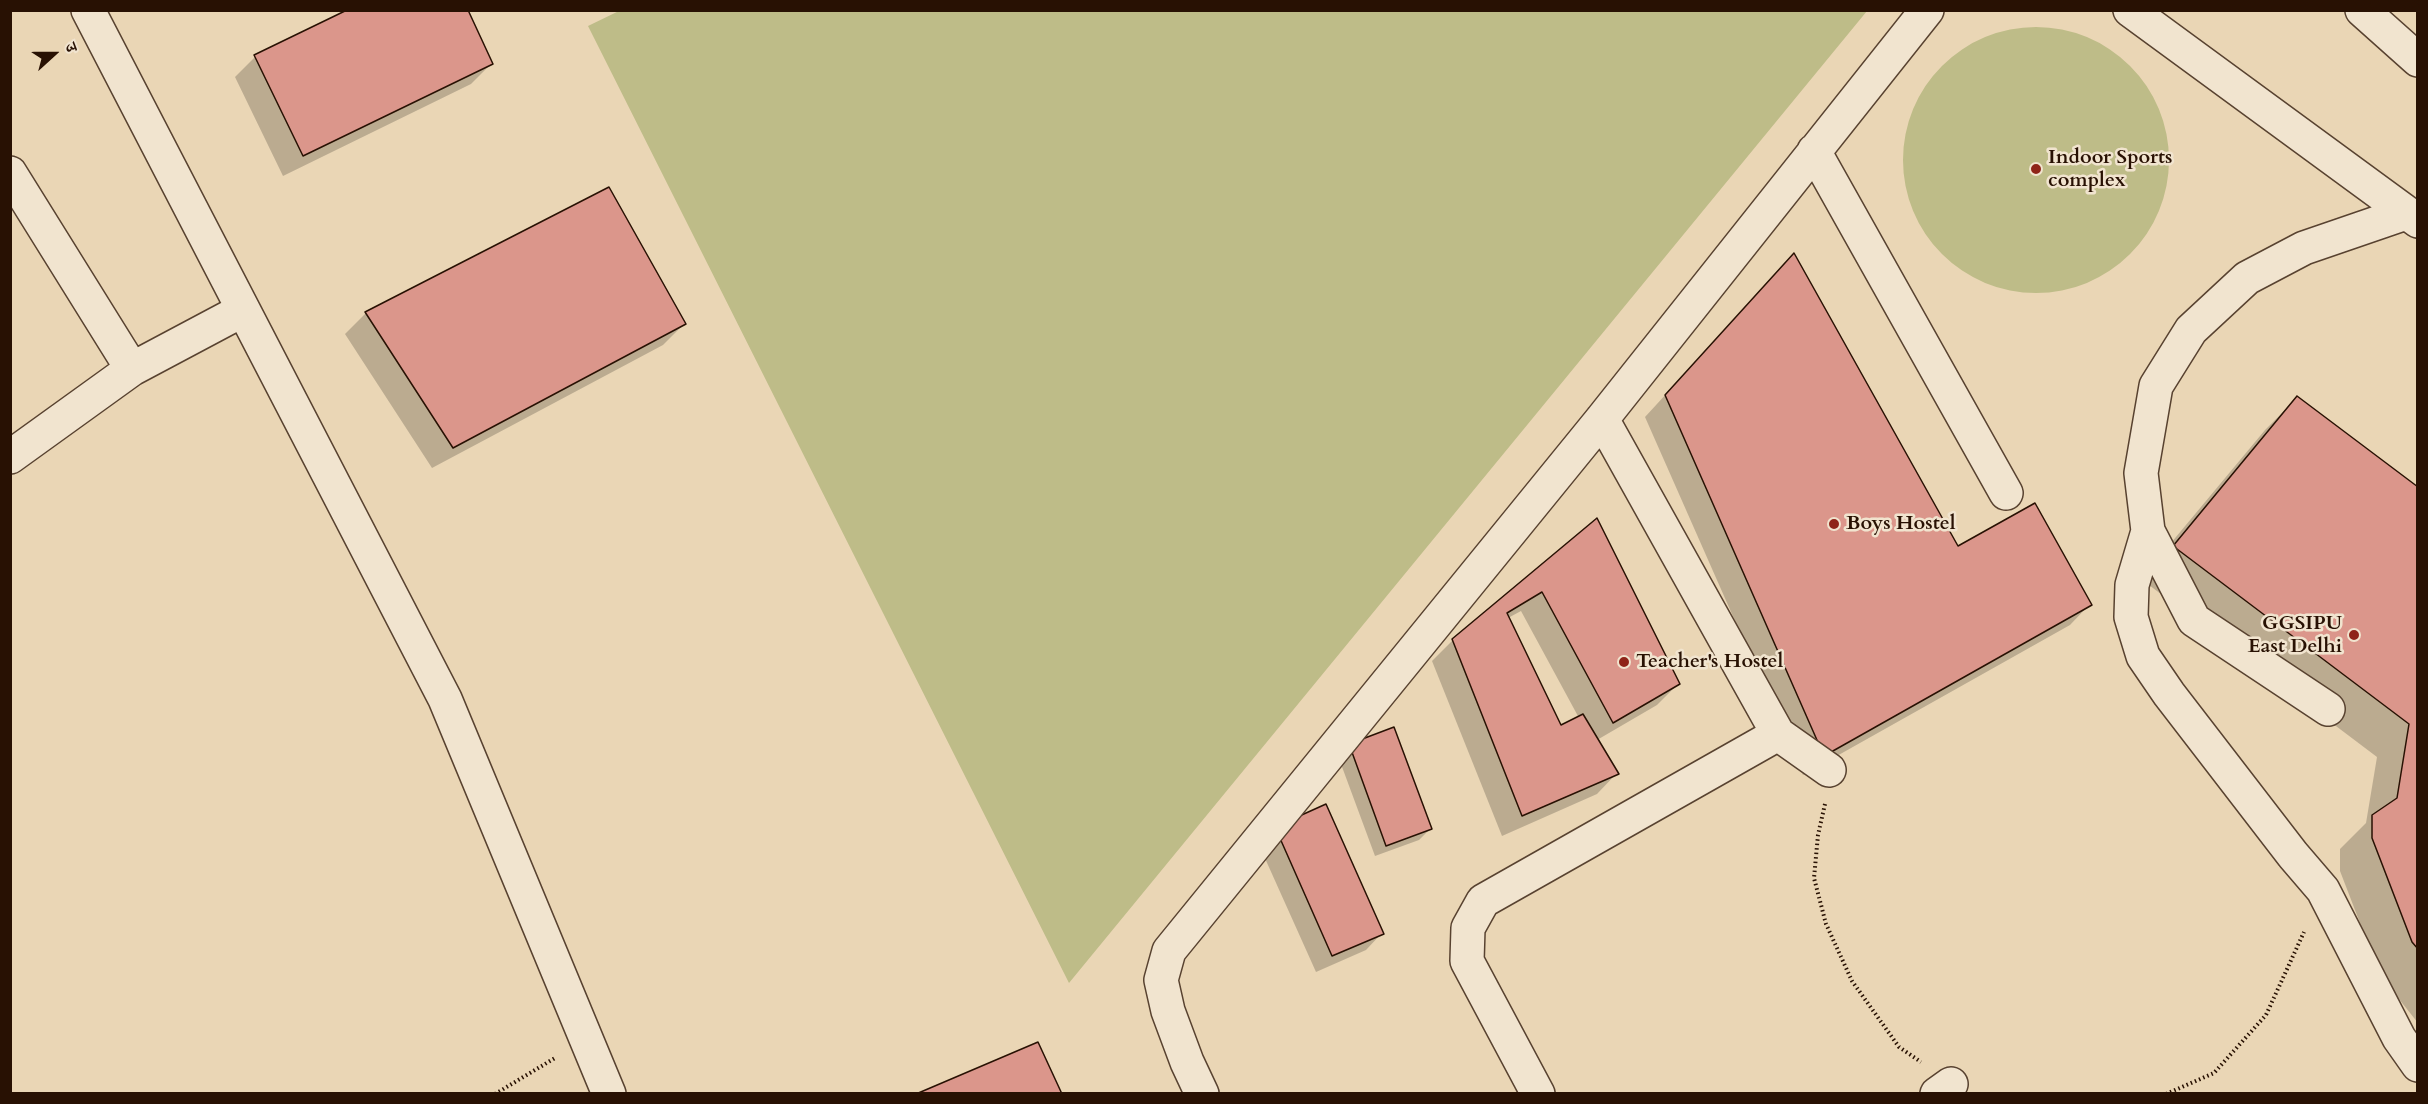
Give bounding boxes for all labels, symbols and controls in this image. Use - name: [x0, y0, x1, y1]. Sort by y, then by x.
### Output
- north arrow: [24, 24, 84, 84]
- text: उ: [59, 40, 83, 55]
- place label: Indoor Sports complex: [2048, 146, 2173, 193]
- marker: Indoor Sports complex: [2029, 162, 2043, 176]
- place label: Boys Hostel: [1846, 512, 1955, 536]
- marker: Boys Hostel: [1827, 517, 1841, 531]
- place label: GGSIPU East Delhi: [2248, 612, 2342, 659]
- marker: GGSIPU East Delhi: [2347, 628, 2361, 642]
- place label: Teacher's Hostel: [1636, 650, 1783, 674]
- marker: Teacher's Hostel: [1617, 655, 1631, 669]

